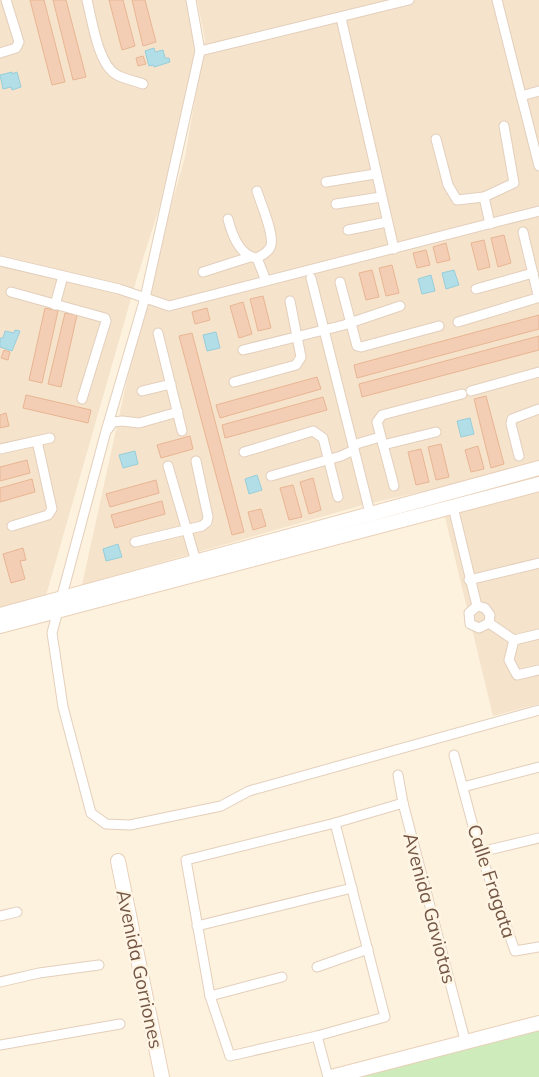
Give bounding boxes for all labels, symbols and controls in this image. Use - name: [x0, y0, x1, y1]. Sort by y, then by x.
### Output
- street label: Calle Fragata: [462, 821, 522, 941]
- street label: Avenida Gaviotas: [398, 830, 462, 986]
- street label: Avenida Gorriones: [111, 887, 169, 1051]

